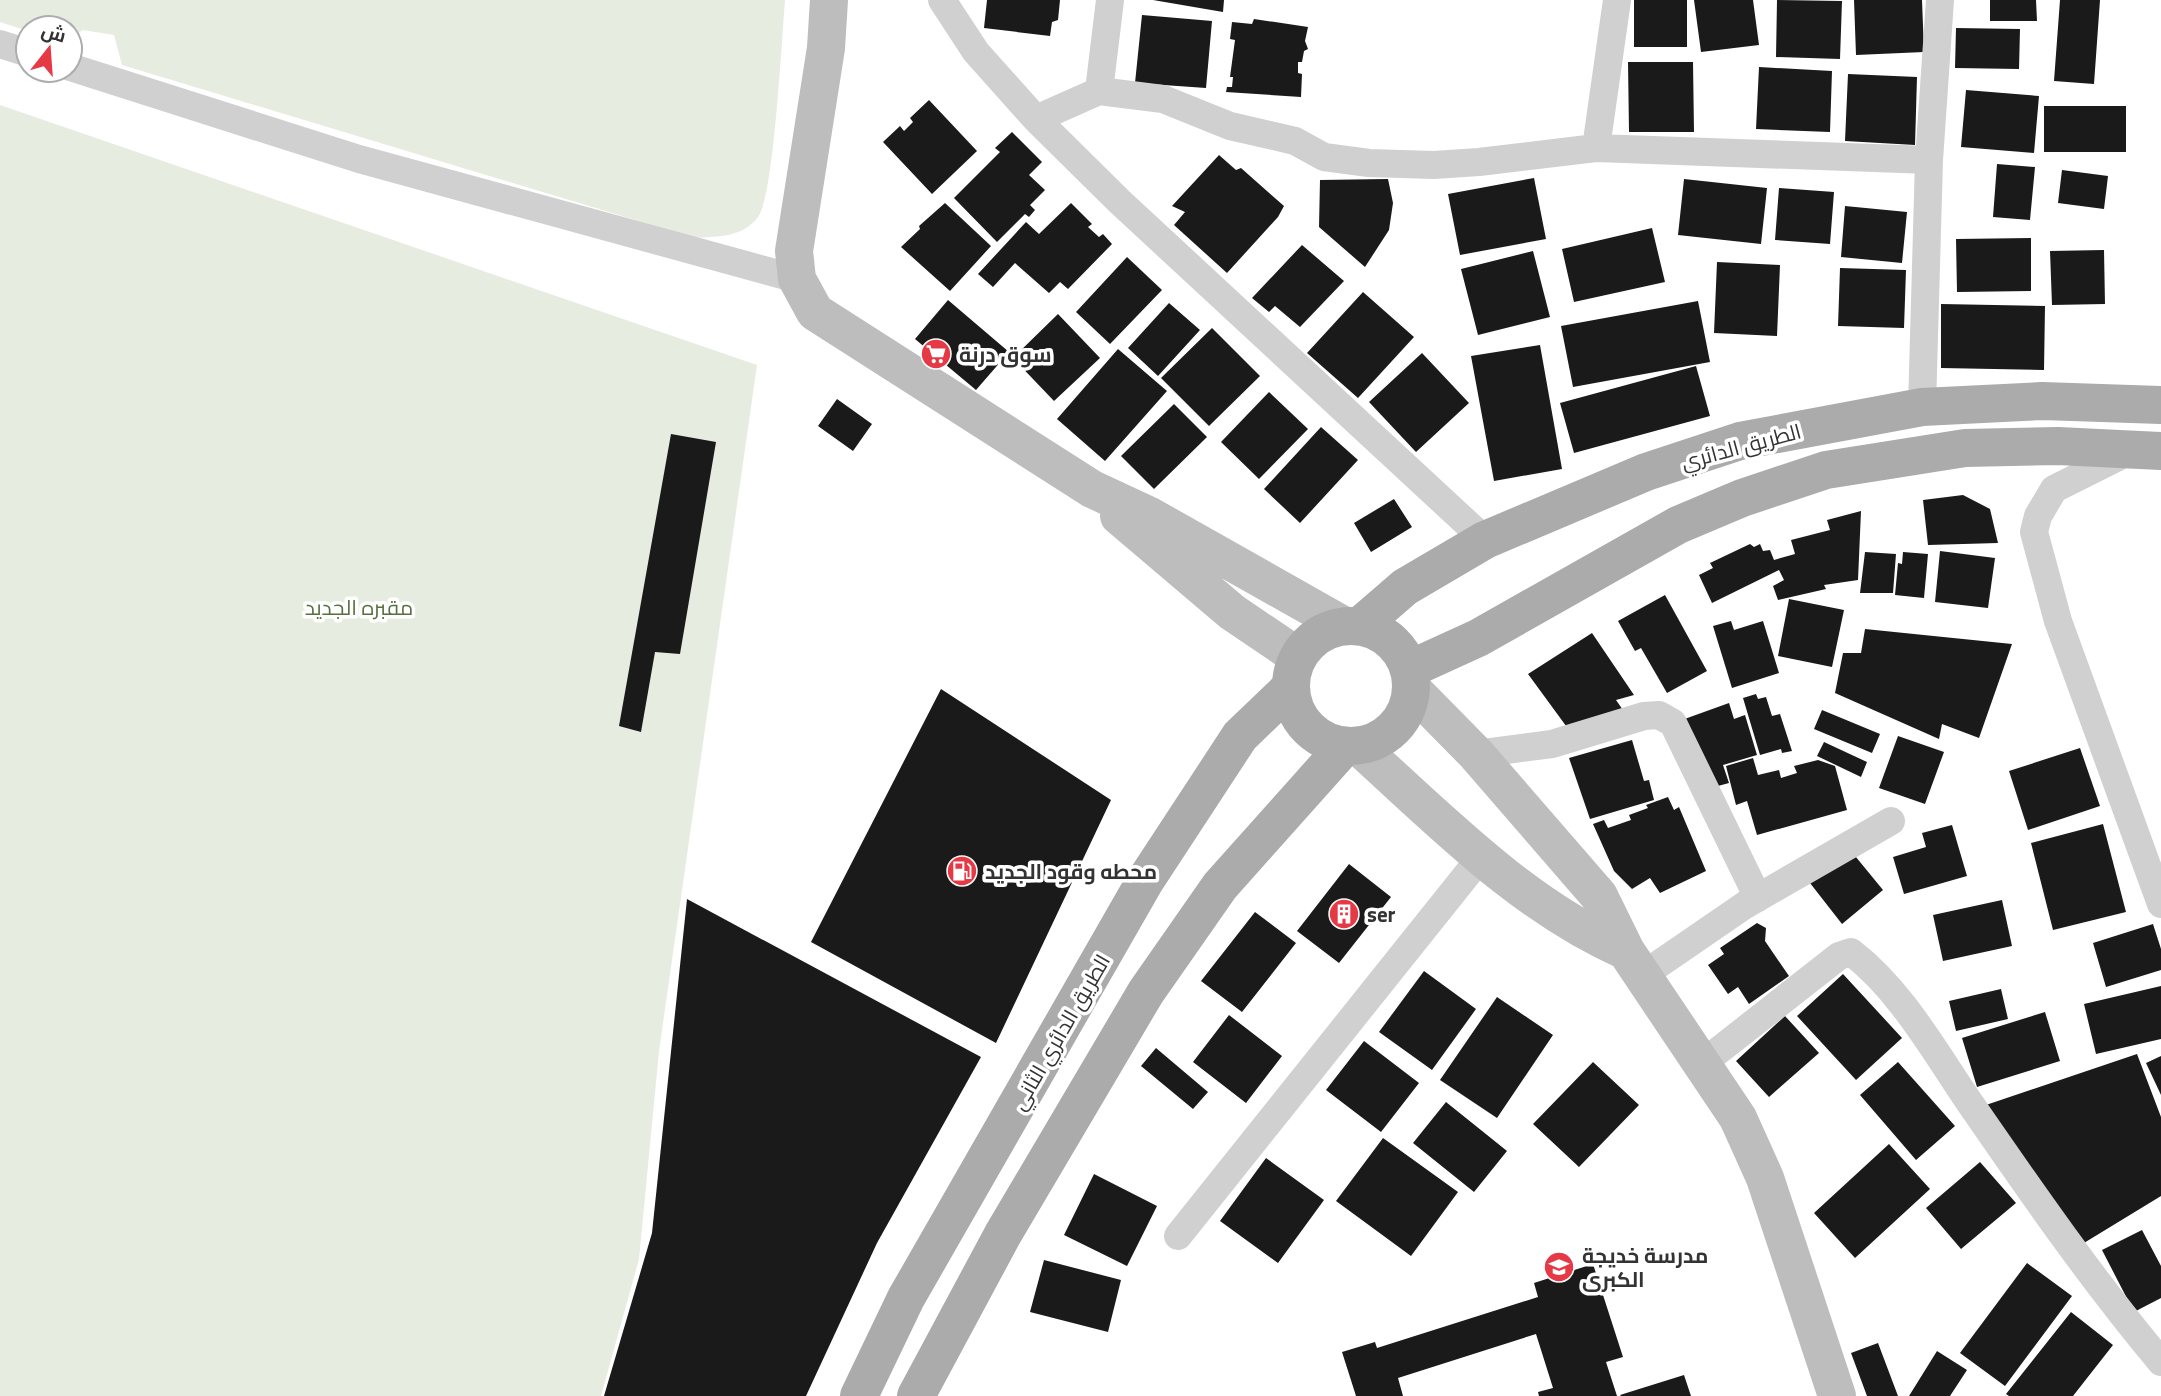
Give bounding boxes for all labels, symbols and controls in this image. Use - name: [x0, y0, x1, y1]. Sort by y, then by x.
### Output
- north arrow: [14, 14, 84, 84]
- text: ش: [38, 15, 70, 50]
- supermarket icon: سوق درنة: [919, 337, 953, 371]
- place label: سوق درنة: [959, 338, 1052, 370]
- street label: الطريق الدائري: [1677, 415, 1805, 478]
- park label: مقبره الجديد: [305, 591, 413, 623]
- fuel station icon: محطه وقود الجديد: [945, 854, 979, 888]
- place label: محطه وقود الجديد: [985, 855, 1157, 887]
- building icon: ser: [1327, 897, 1361, 931]
- place label: ser: [1367, 898, 1396, 930]
- street label: الطريق الدائري الثاني: [1002, 948, 1119, 1117]
- place label: مدرسة خديجة الكبرى: [1582, 1239, 1708, 1295]
- school or university icon: مدرسة خديجة الكبرى: [1542, 1250, 1576, 1284]

